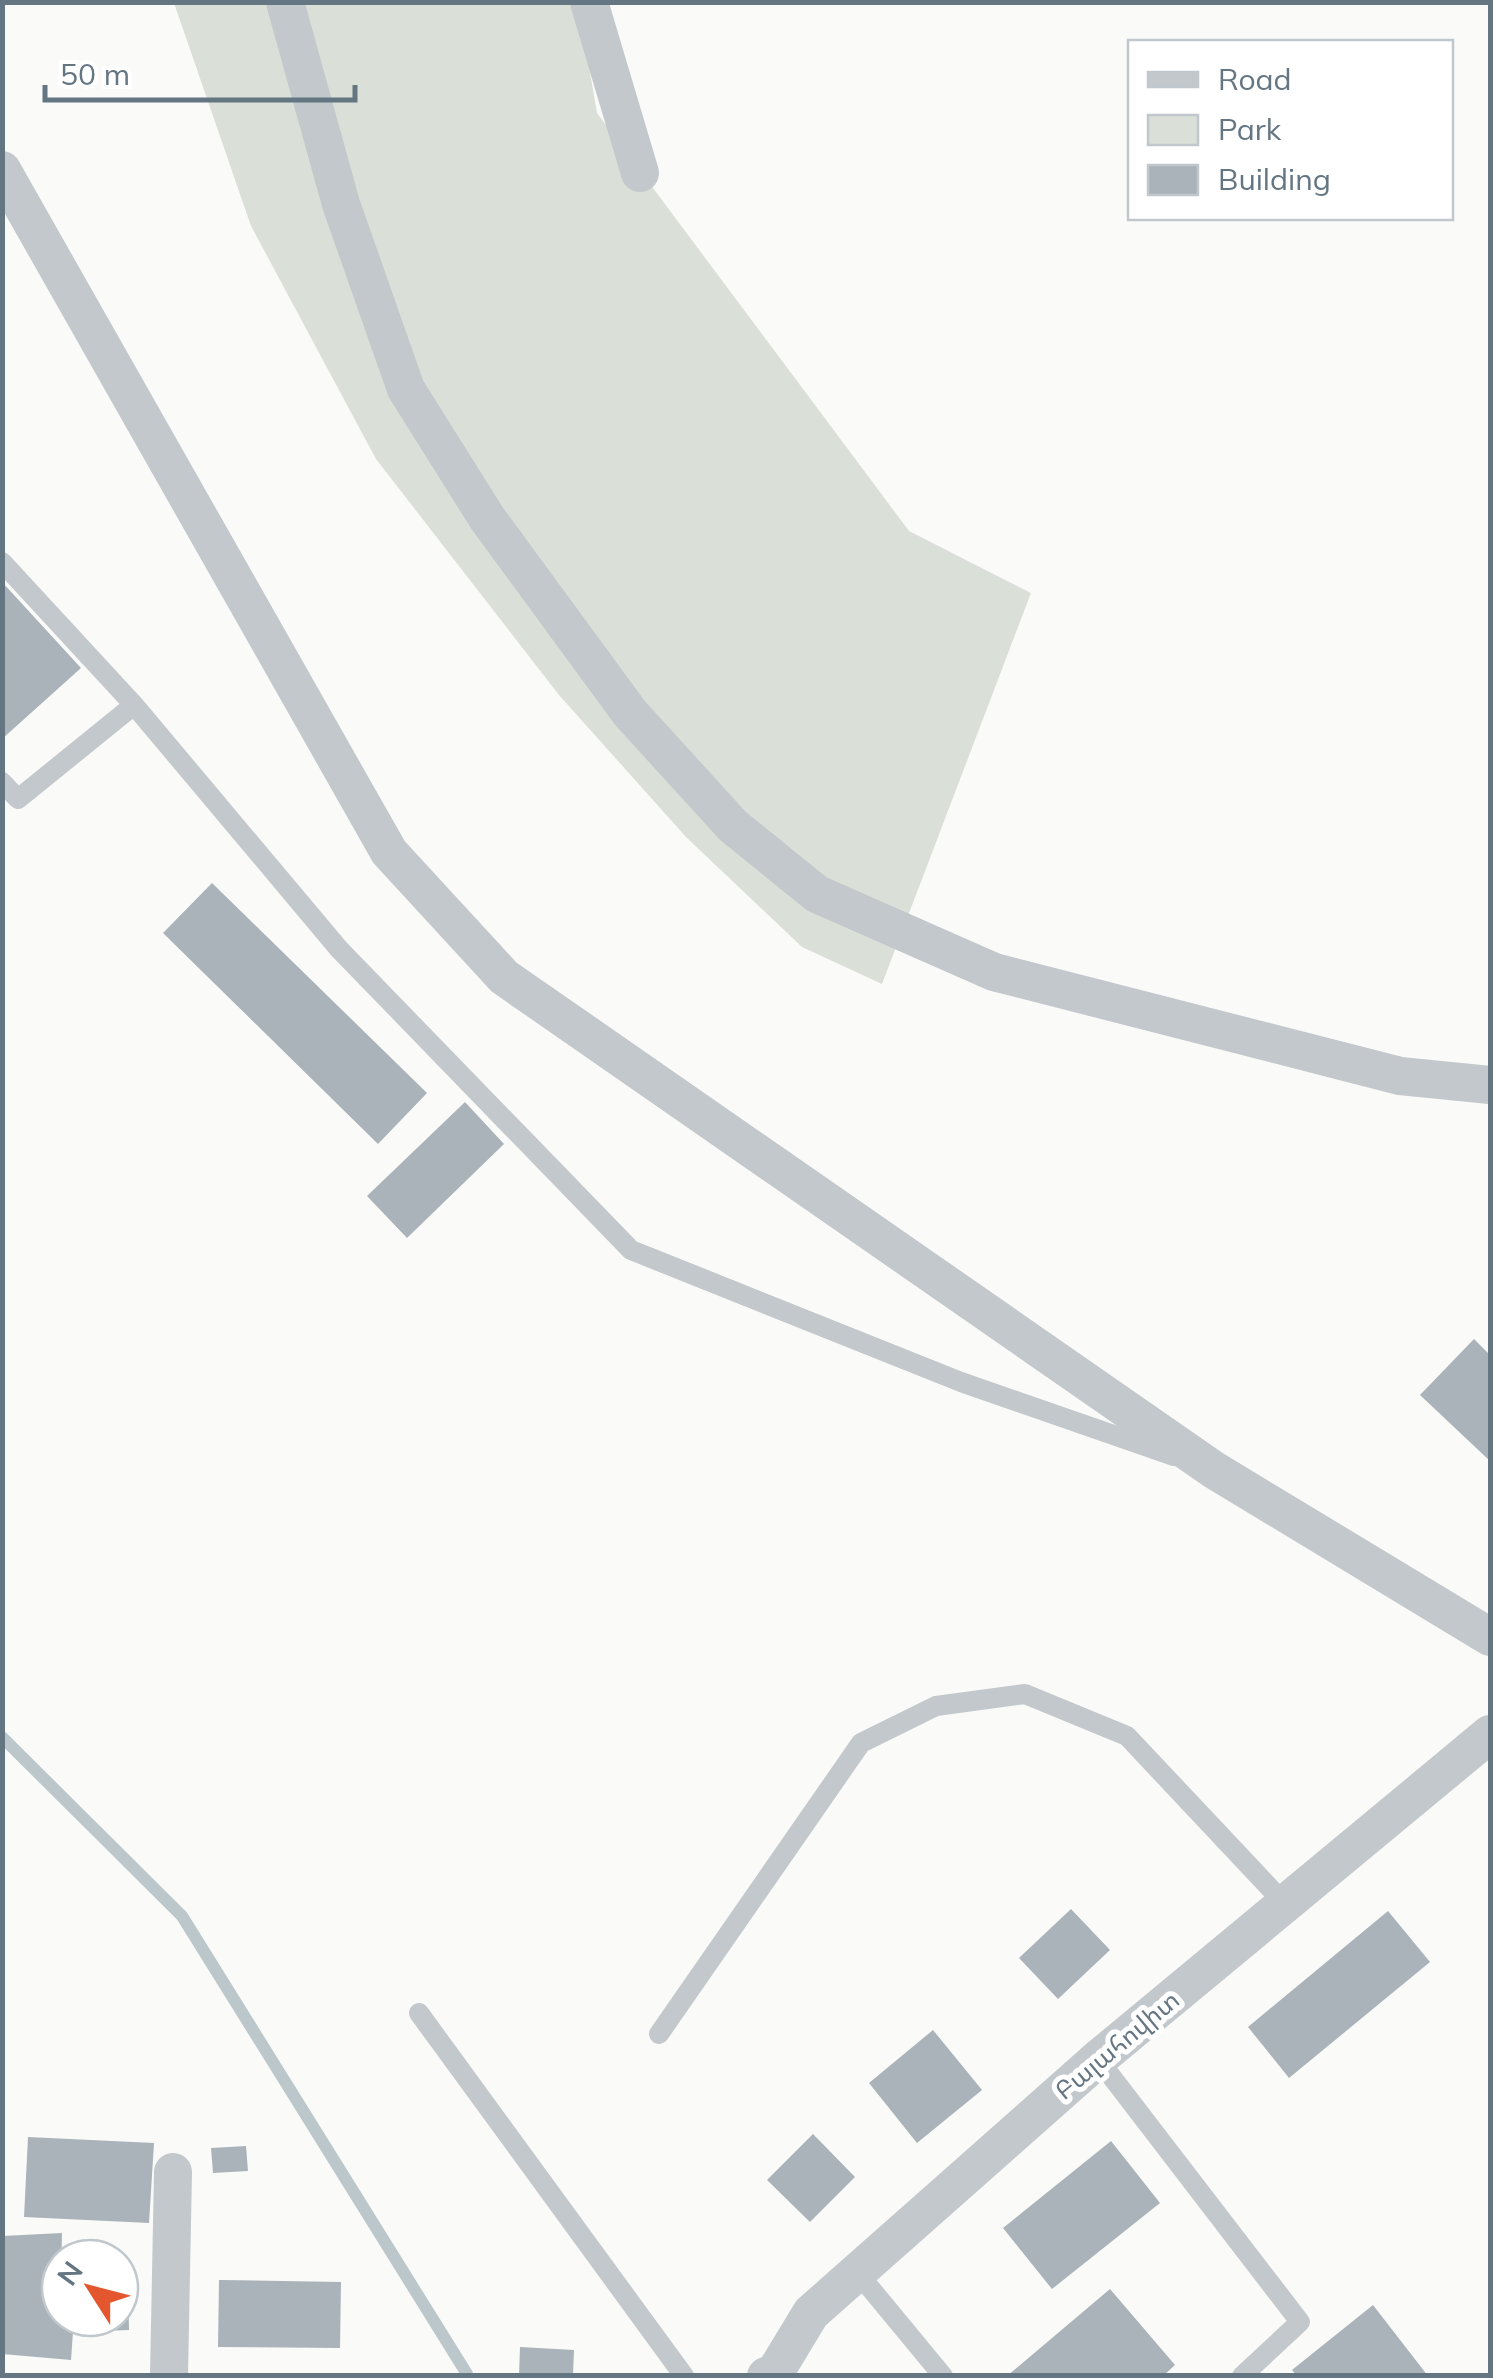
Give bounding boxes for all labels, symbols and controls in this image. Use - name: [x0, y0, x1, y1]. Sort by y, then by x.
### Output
- scale bar: [45, 40, 355, 102]
- legend: [1128, 40, 1453, 220]
- text: 50 m: [60, 55, 130, 93]
- text: Road: [1218, 60, 1292, 98]
- text: Park: [1218, 110, 1282, 148]
- text: Building: [1218, 160, 1331, 198]
- street label: Բալահովիտ: [1048, 1984, 1185, 2106]
- north arrow: [40, 2238, 140, 2338]
- text: N: [49, 2254, 90, 2292]

